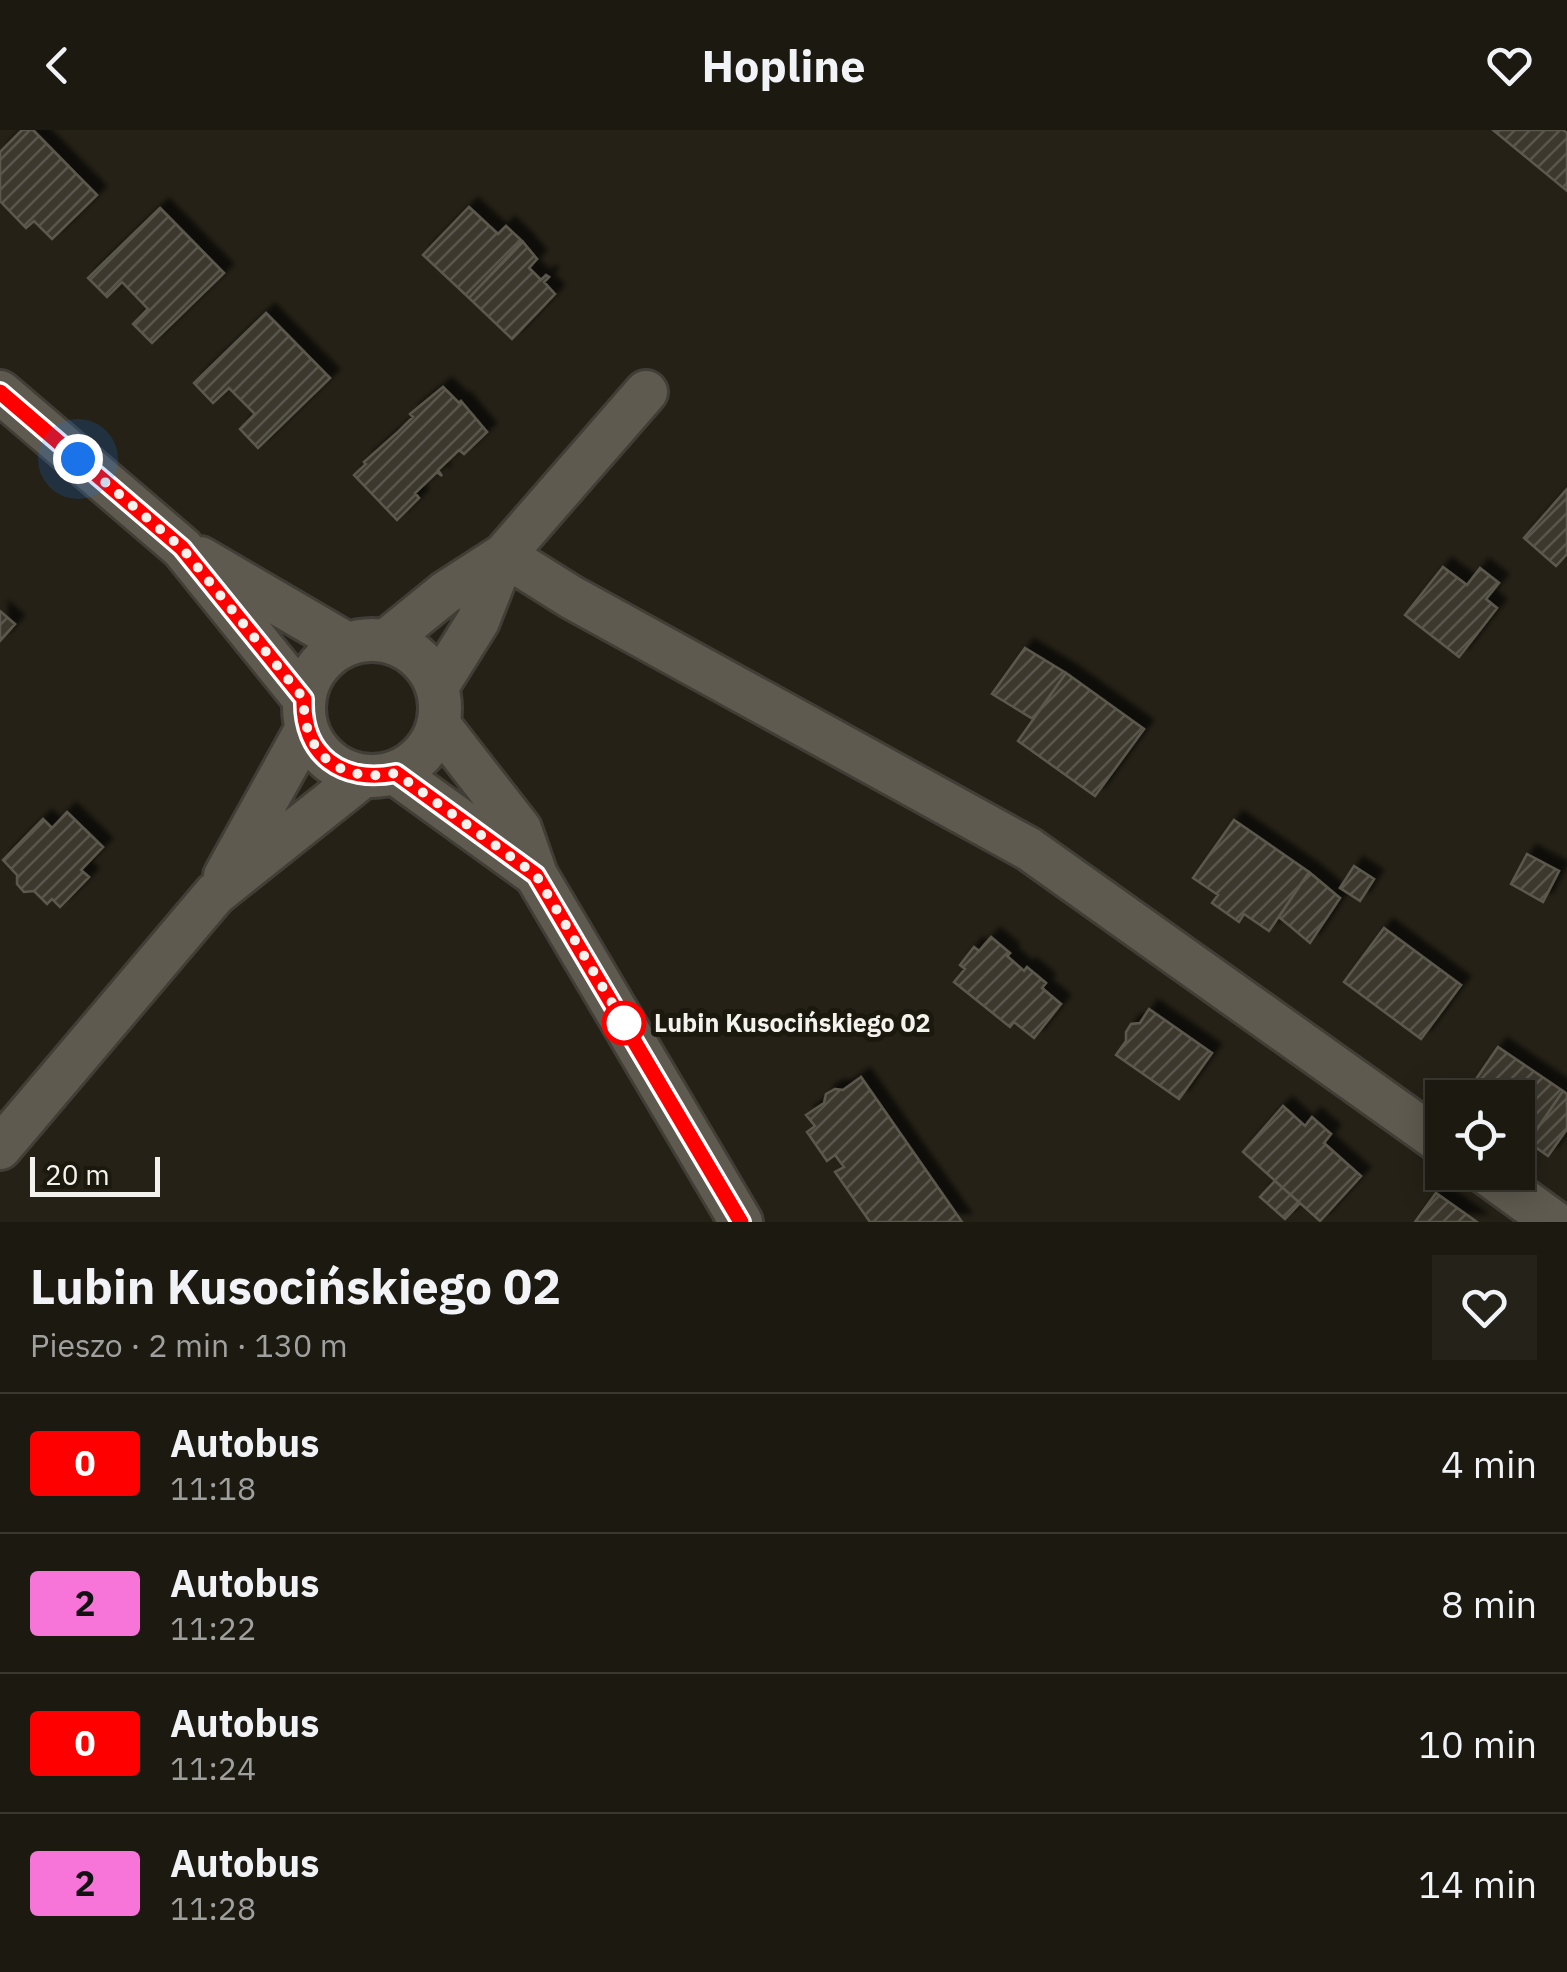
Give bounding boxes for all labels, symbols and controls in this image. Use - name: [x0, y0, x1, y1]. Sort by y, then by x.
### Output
- text: Hopline: [702, 36, 865, 94]
- icon: back: [30, 38, 85, 93]
- icon: heart: [1482, 38, 1537, 93]
- your location: [53, 434, 103, 484]
- marker: Lubin Kusocińskiego 02: [603, 1002, 645, 1044]
- place label: Lubin Kusocińskiego 02: [654, 1006, 931, 1039]
- map controls: [1425, 1080, 1535, 1190]
- button: locate: [1425, 1080, 1535, 1190]
- scale bar: [30, 1152, 160, 1196]
- text: 20 m: [45, 1156, 110, 1193]
- text: Lubin Kusocińskiego 02: [30, 1255, 561, 1317]
- button: heart: [1432, 1255, 1537, 1360]
- text: Pieszo · 2 min · 130 m: [30, 1324, 348, 1366]
- text: Autobus: [170, 1418, 319, 1467]
- text: 4 min: [1441, 1439, 1537, 1488]
- text: 0: [74, 1440, 96, 1486]
- text: 11:18: [170, 1467, 256, 1509]
- text: Autobus: [170, 1558, 319, 1607]
- text: 8 min: [1441, 1579, 1537, 1628]
- text: 2: [74, 1580, 96, 1626]
- text: 11:22: [170, 1607, 256, 1649]
- text: Autobus: [170, 1698, 319, 1747]
- text: 10 min: [1418, 1719, 1537, 1768]
- text: 0: [74, 1720, 96, 1766]
- text: 11:24: [170, 1747, 256, 1789]
- text: Autobus: [170, 1838, 319, 1887]
- text: 14 min: [1418, 1859, 1537, 1908]
- text: 2: [74, 1860, 96, 1906]
- text: 11:28: [170, 1887, 256, 1929]

